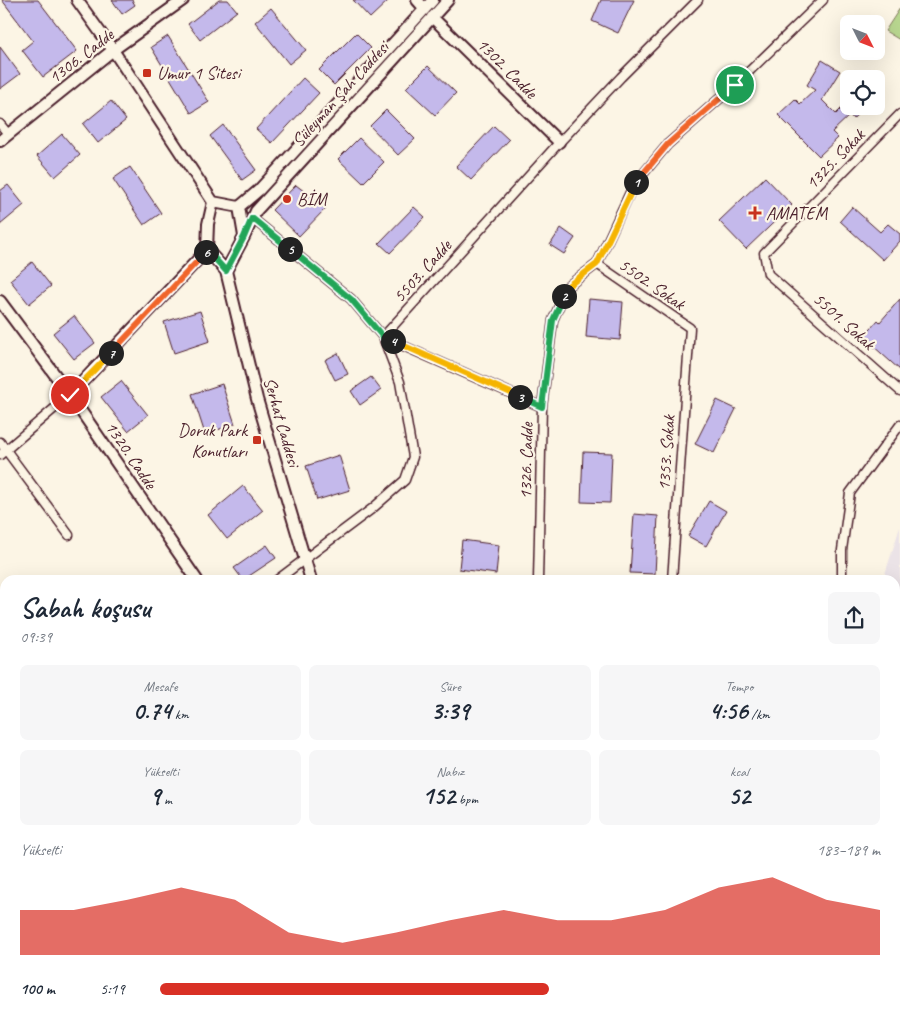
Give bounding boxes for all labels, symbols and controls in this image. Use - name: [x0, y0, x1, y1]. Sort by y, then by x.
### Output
- north arrow: [840, 15, 885, 60]
- map controls: [840, 15, 885, 115]
- street label: 1306. Cadde: [44, 23, 119, 88]
- street label: 1302. Cadde: [472, 33, 543, 104]
- street label: Süleyman Şah Caddesi: [287, 35, 395, 151]
- place label: Umur 1 Sitesi: [157, 62, 243, 84]
- pin: [714, 64, 756, 106]
- marker: Umur 1 Sitesi: [141, 67, 153, 79]
- button: locate: [840, 70, 885, 115]
- icon: arrive: [721, 71, 749, 99]
- street label: 1325. Sokak: [801, 123, 870, 194]
- pin: 1: [624, 170, 648, 194]
- text: 1: [633, 174, 640, 191]
- place label: BİM: [297, 188, 329, 210]
- marker: BİM: [281, 193, 293, 205]
- place label: AMATEM: [766, 202, 828, 224]
- marker: AMATEM: [748, 206, 762, 220]
- street label: 5503. Cadde: [388, 234, 457, 307]
- pin: 5: [278, 236, 302, 262]
- pin: 6: [194, 240, 218, 264]
- text: 5: [287, 241, 294, 258]
- text: 6: [203, 244, 210, 261]
- street label: 5502. Sokak: [615, 253, 690, 316]
- pin: 2: [552, 284, 576, 308]
- text: 2: [561, 288, 568, 305]
- street label: 5501. Sokak: [809, 288, 881, 355]
- pin: 4: [380, 328, 406, 354]
- text: 4: [390, 333, 397, 350]
- pin: 7: [98, 340, 124, 366]
- text: 7: [108, 345, 115, 362]
- pin: [49, 374, 91, 416]
- street label: Serhat Caddesi: [259, 375, 306, 472]
- icon: check: [56, 381, 84, 409]
- pin: 3: [508, 384, 532, 410]
- text: 3: [517, 389, 524, 406]
- street label: 1353. Sokak: [652, 413, 680, 491]
- street label: 1320. Cadde: [100, 417, 162, 494]
- place label: Doruk Park Konutları: [178, 419, 248, 462]
- street label: 1326. Cadde: [514, 421, 538, 500]
- marker: Doruk Park Konutları: [251, 434, 263, 446]
- text: Sabah koşusu: [20, 590, 150, 625]
- button: share: [828, 592, 880, 644]
- text: 09:39: [20, 627, 52, 647]
- text: Mesafe: [144, 678, 177, 695]
- text: Süre: [439, 678, 461, 695]
- text: Tempo: [725, 678, 753, 695]
- text: 0.74: [133, 695, 171, 727]
- text: 3:39: [431, 695, 469, 727]
- text: 4:56: [709, 695, 748, 727]
- text: km: [171, 706, 189, 723]
- text: /km: [748, 706, 770, 723]
- text: Yükselti: [143, 763, 179, 780]
- text: Nabız: [436, 763, 464, 780]
- text: kcal: [730, 763, 749, 780]
- text: 9: [150, 780, 161, 812]
- text: 152: [422, 780, 455, 812]
- text: 52: [728, 780, 750, 812]
- text: m: [161, 791, 172, 808]
- text: bpm: [455, 791, 478, 808]
- text: Yükselti: [20, 840, 61, 860]
- text: 183–189 m: [817, 840, 880, 860]
- text: 100 m: [20, 979, 55, 999]
- text: 5:19: [100, 979, 125, 999]

